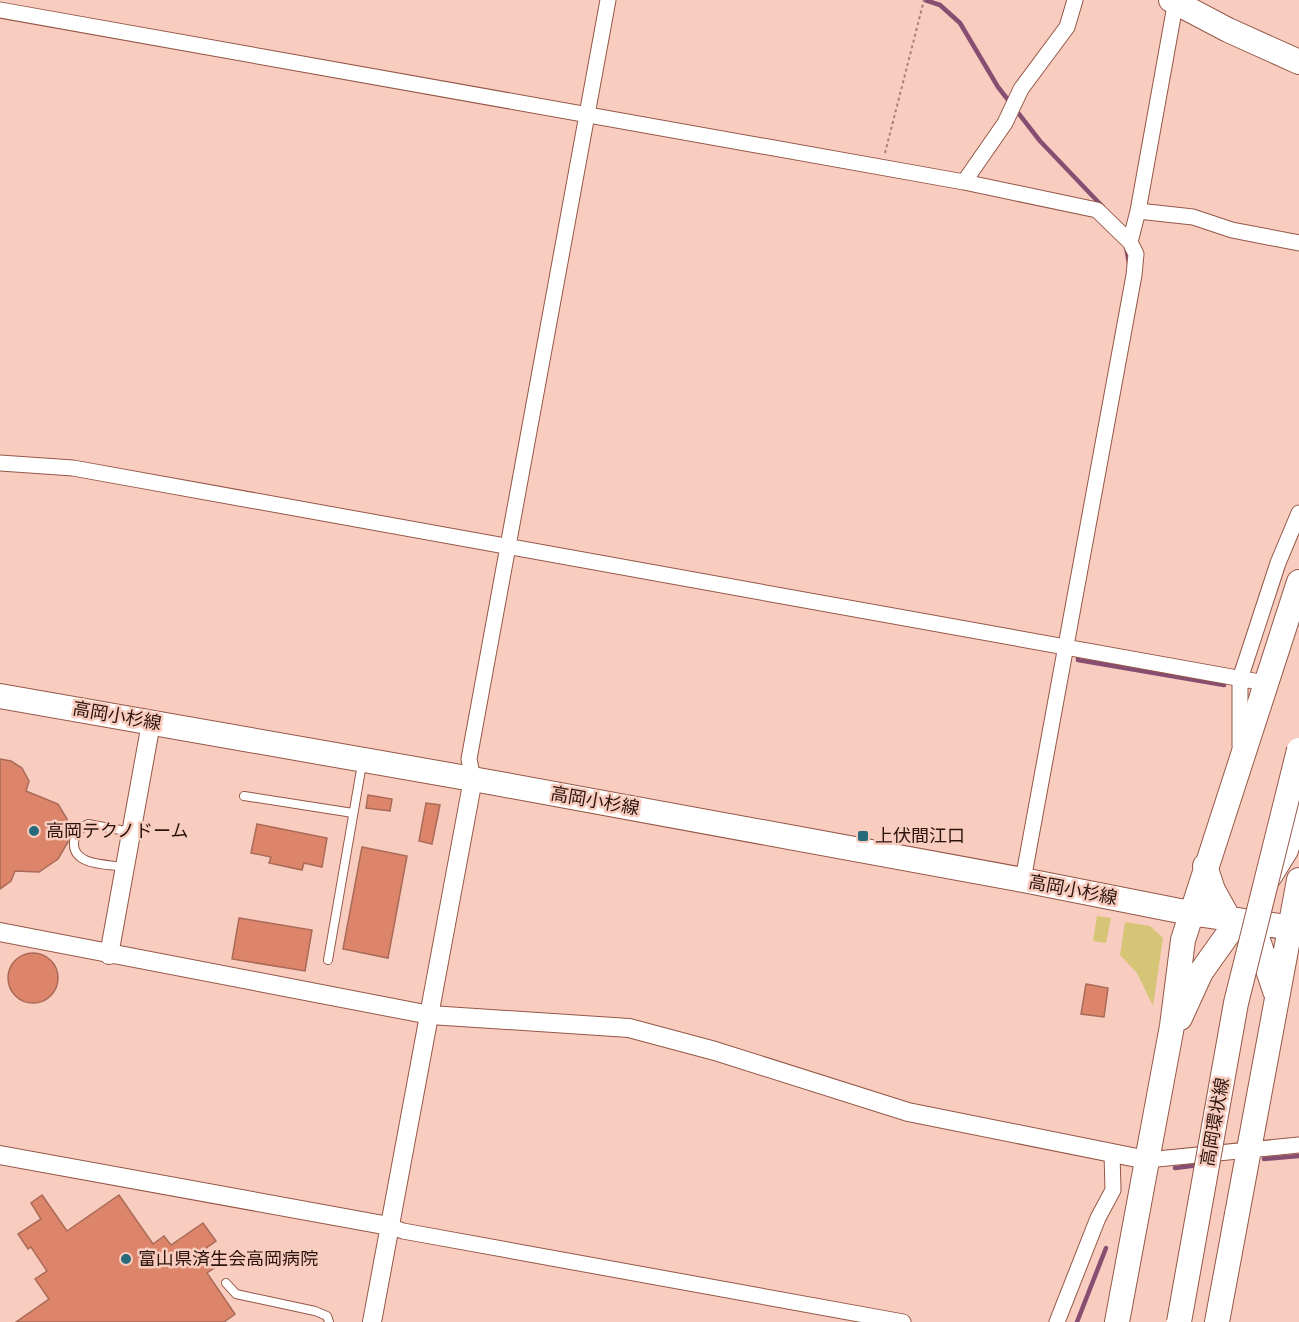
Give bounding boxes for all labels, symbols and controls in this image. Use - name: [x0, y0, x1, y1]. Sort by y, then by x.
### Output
- street label: 高岡小杉線: [71, 697, 163, 733]
- street label: 高岡小杉線: [549, 782, 641, 818]
- place label: 高岡テクノドーム: [46, 820, 188, 840]
- marker: 高岡テクノドーム: [27, 824, 41, 838]
- place label: 上伏間江口: [875, 825, 965, 845]
- marker: 上伏間江口: [856, 829, 870, 843]
- street label: 高岡小杉線: [1027, 871, 1119, 907]
- street label: 高岡環状線: [1196, 1076, 1232, 1168]
- place label: 富山県済生会高岡病院: [138, 1248, 318, 1268]
- marker: 富山県済生会高岡病院: [119, 1252, 133, 1266]

